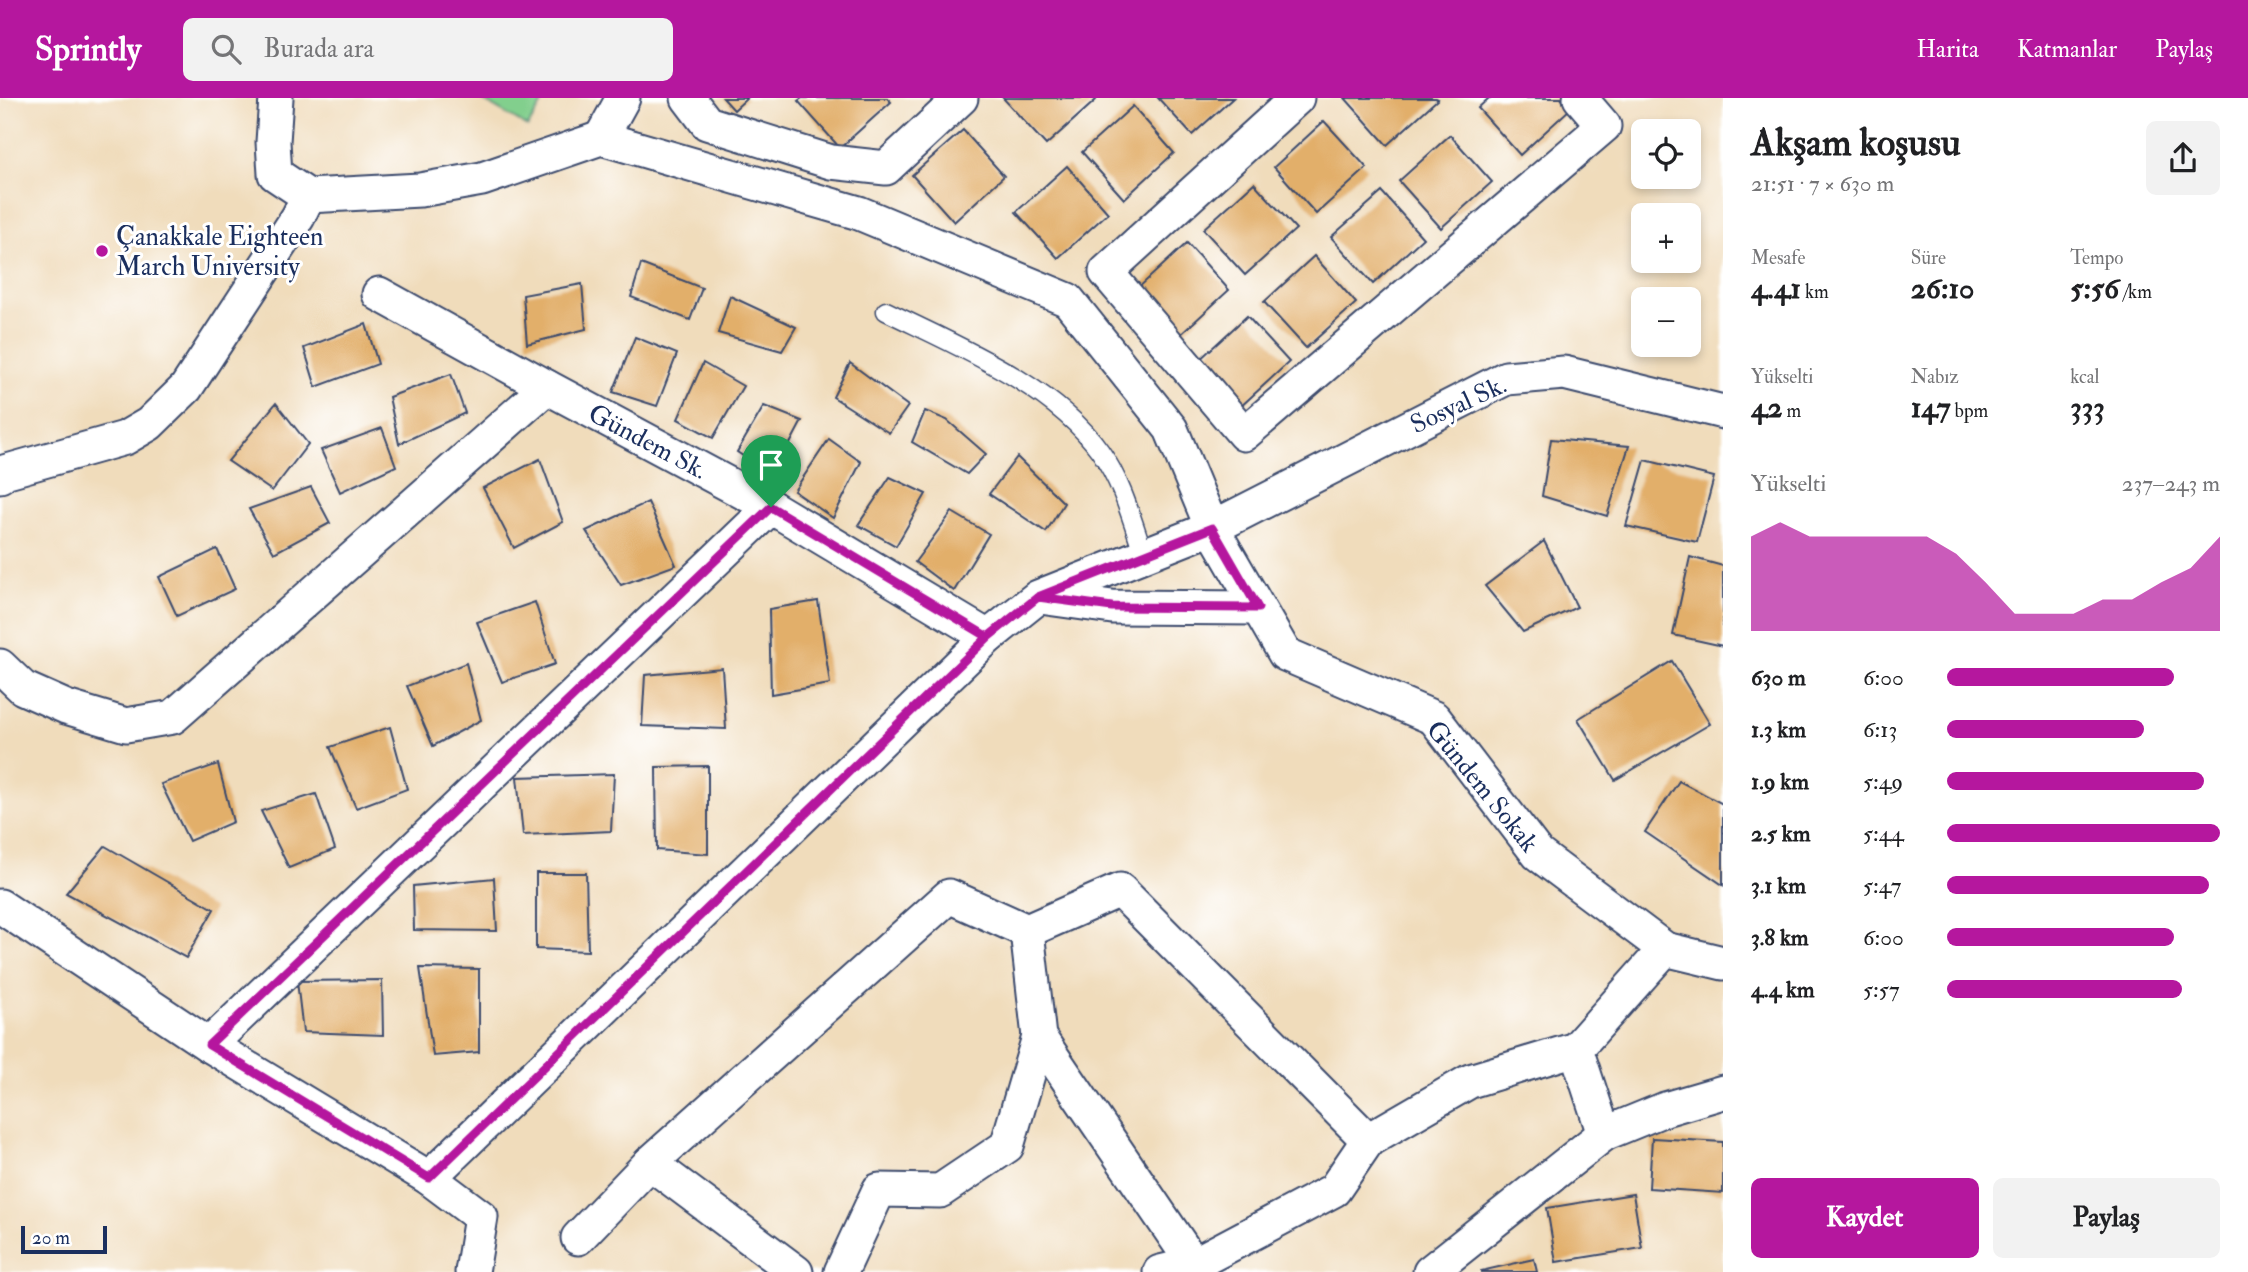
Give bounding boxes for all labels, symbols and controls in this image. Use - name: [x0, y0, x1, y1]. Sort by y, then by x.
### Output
- search box: [183, 18, 673, 81]
- text: Sprintly: [35, 29, 141, 70]
- icon: search: [207, 30, 245, 68]
- text: Burada ara: [263, 33, 374, 65]
- text: Harita: [1916, 34, 1979, 65]
- text: Katmanlar: [2017, 34, 2117, 65]
- text: Paylaş: [2155, 34, 2213, 65]
- map controls: [1631, 119, 1701, 357]
- button: locate: [1631, 119, 1701, 189]
- text: Akşam koşusu: [1751, 119, 1961, 167]
- button: share: [2146, 121, 2220, 195]
- text: 21:51 · 7 × 630 m: [1751, 169, 1894, 198]
- button: +: [1631, 203, 1701, 273]
- place label: Çanakkale Eighteen March University: [116, 221, 323, 283]
- marker: Çanakkale Eighteen March University: [94, 243, 110, 259]
- text: Mesafe: [1751, 246, 1805, 270]
- text: Süre: [1911, 246, 1946, 270]
- text: Tempo: [2070, 246, 2123, 270]
- text: 4.41: [1751, 270, 1801, 307]
- text: 26:10: [1911, 270, 1974, 307]
- text: 5:56: [2070, 270, 2119, 307]
- text: km: [1801, 280, 1829, 304]
- text: /km: [2119, 280, 2152, 304]
- button: −: [1631, 287, 1701, 357]
- text: Yükselti: [1751, 365, 1813, 389]
- text: Nabız: [1911, 365, 1959, 389]
- text: kcal: [2070, 365, 2099, 389]
- street label: Sosyal Sk.: [1405, 369, 1511, 441]
- text: 42: [1751, 389, 1782, 426]
- text: 147: [1911, 389, 1951, 426]
- text: 333: [2070, 389, 2105, 426]
- street label: Gündem Sk.: [583, 397, 712, 487]
- text: m: [1782, 399, 1801, 423]
- text: bpm: [1951, 399, 1988, 423]
- pin: [741, 435, 801, 507]
- icon: arrive: [752, 446, 790, 484]
- text: Yükselti: [1751, 469, 1826, 498]
- text: 237–243 m: [2122, 469, 2220, 498]
- text: 630 m: [1751, 663, 1806, 692]
- text: 6:00: [1863, 663, 1904, 692]
- street label: Gündem Sokak: [1419, 714, 1545, 859]
- text: 1.3 km: [1751, 715, 1806, 744]
- text: 6:13: [1863, 715, 1897, 744]
- text: 1.9 km: [1751, 767, 1809, 796]
- text: 5:49: [1863, 767, 1903, 796]
- text: 2.5 km: [1751, 819, 1811, 848]
- text: 5:44: [1863, 819, 1904, 848]
- text: 3.1 km: [1751, 871, 1806, 900]
- text: 5:47: [1863, 871, 1901, 900]
- text: 3.8 km: [1751, 923, 1809, 952]
- text: 6:00: [1863, 923, 1904, 952]
- text: 4.4 km: [1751, 975, 1815, 1004]
- text: 5:57: [1863, 975, 1899, 1004]
- button: Kaydet: [1751, 1178, 1979, 1258]
- button: Paylaş: [1993, 1178, 2220, 1258]
- scale bar: [21, 1223, 107, 1255]
- text: 20 m: [32, 1226, 70, 1250]

